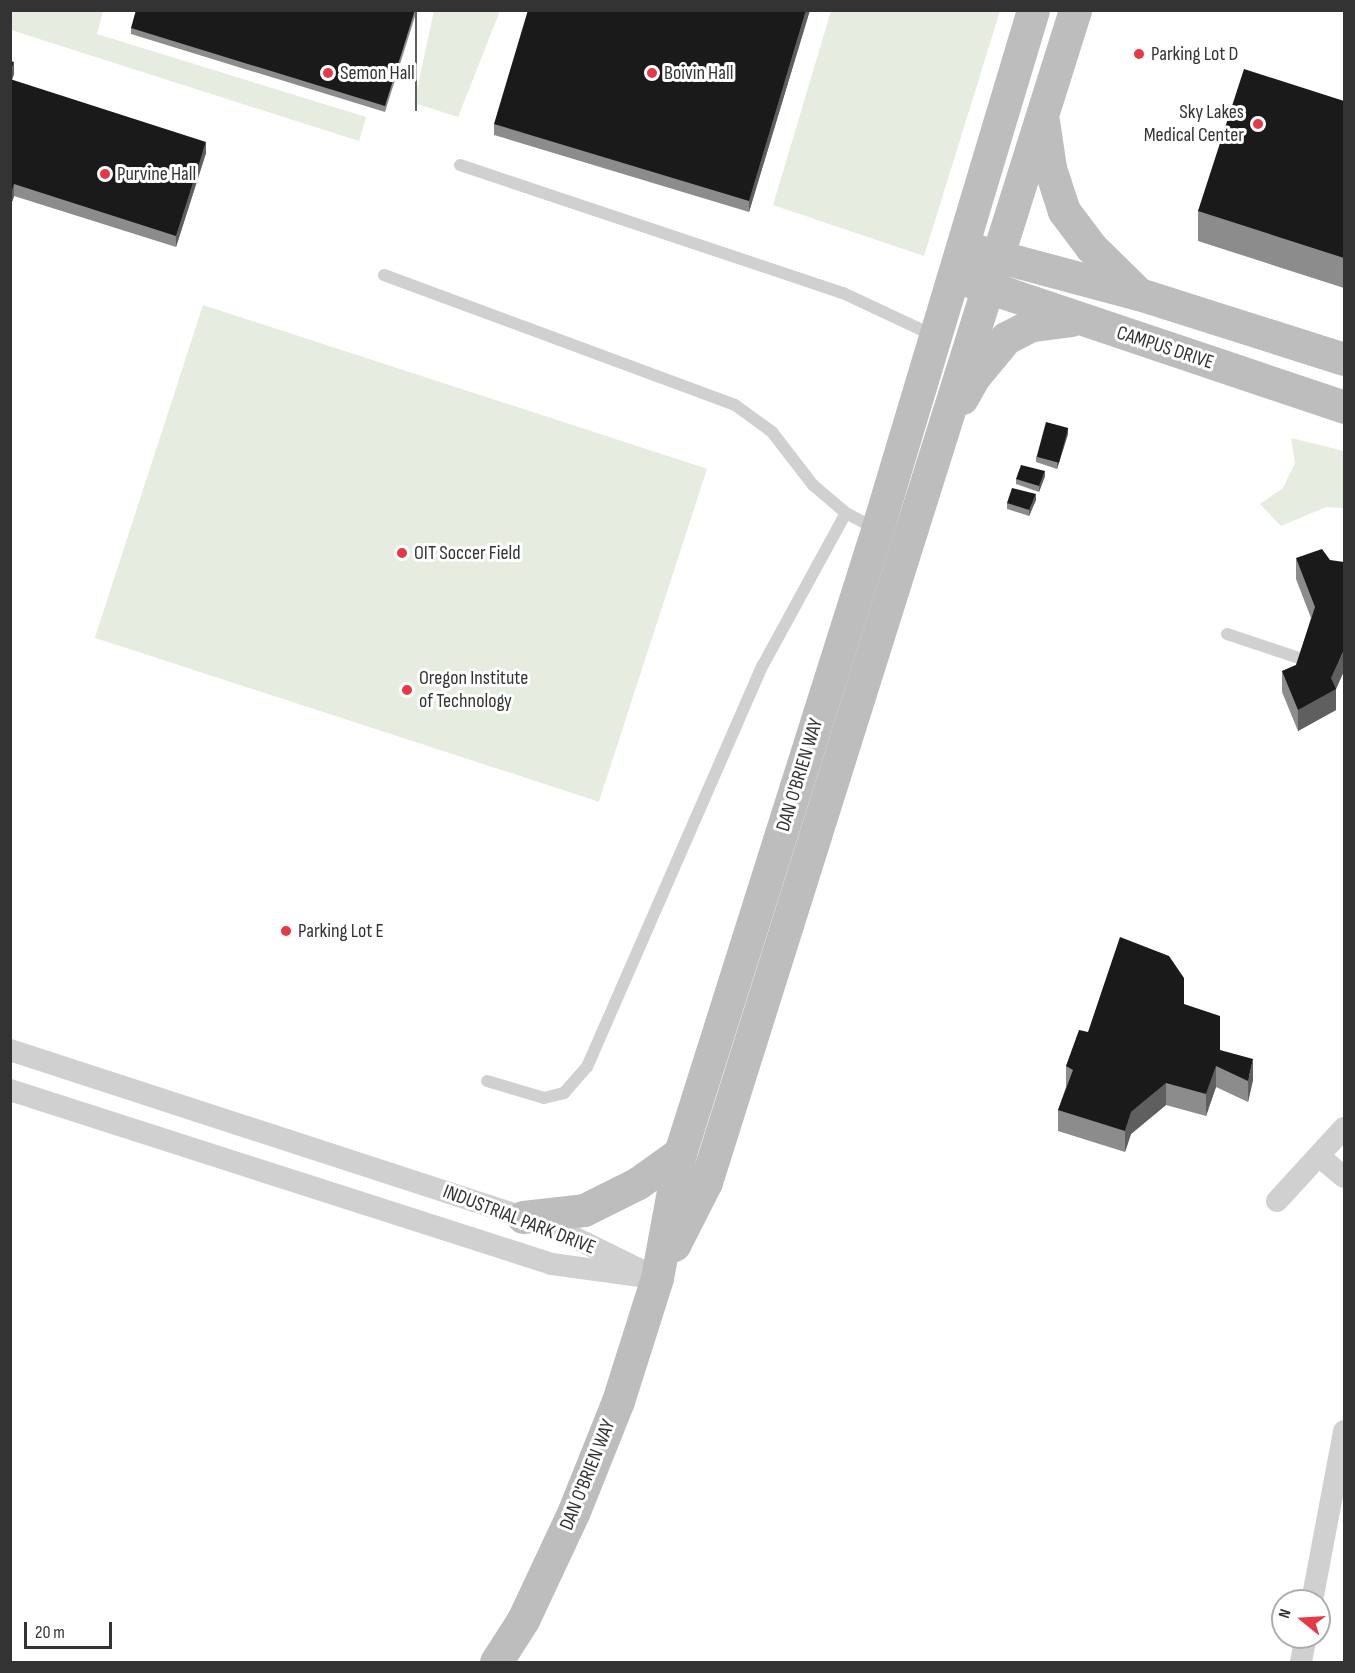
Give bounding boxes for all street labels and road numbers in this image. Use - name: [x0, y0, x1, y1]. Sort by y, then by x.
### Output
- street label: CAMPUS DRIVE: [1113, 321, 1217, 375]
- street label: DAN O'BRIEN WAY: [771, 716, 829, 834]
- street label: INDUSTRIAL PARK DRIVE: [439, 1180, 599, 1260]
- street label: DAN O'BRIEN WAY: [555, 1416, 621, 1534]

